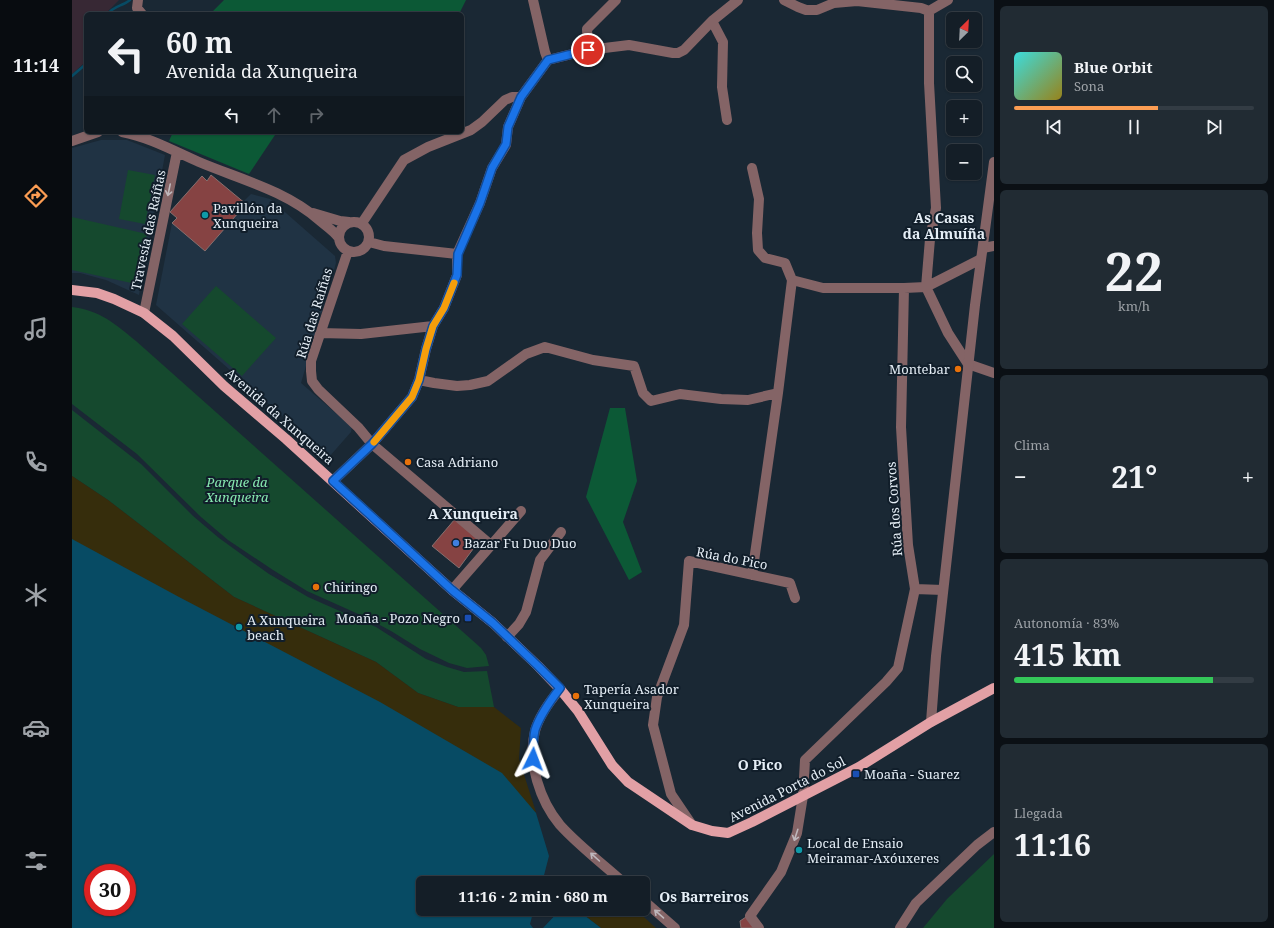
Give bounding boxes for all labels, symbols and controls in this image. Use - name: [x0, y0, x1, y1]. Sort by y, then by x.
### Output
- north arrow: [946, 12, 982, 48]
- map controls: [946, 12, 982, 180]
- text: 60 m: [166, 23, 233, 61]
- icon: left: [100, 28, 152, 80]
- pin: [571, 33, 605, 67]
- icon: arrive: [577, 39, 599, 61]
- text: 11:14: [13, 53, 59, 77]
- button: search: [946, 56, 982, 92]
- text: Blue Orbit: [1074, 57, 1153, 77]
- text: Avenida da Xunqueira: [166, 59, 358, 83]
- text: Sona: [1074, 77, 1104, 95]
- button: +: [946, 100, 982, 136]
- icon: left: [221, 104, 243, 126]
- icon: ahead: [263, 104, 285, 126]
- icon: right: [305, 104, 327, 126]
- icon: previous: [1043, 116, 1065, 138]
- icon: pause: [1123, 116, 1145, 138]
- icon: next: [1203, 116, 1225, 138]
- button: −: [946, 144, 982, 180]
- street label: Travesía das Raíñas: [126, 168, 170, 292]
- icon: directions: [22, 182, 50, 210]
- one-way arrow: [164, 183, 172, 196]
- place label: Pavillón da Xunqueira: [213, 199, 283, 232]
- district label: As Casas da Almuíña: [903, 208, 985, 243]
- marker: Pavillón da Xunqueira: [200, 210, 210, 220]
- text: 22: [1105, 235, 1163, 306]
- street label: Rúa das Raíñas: [292, 265, 336, 360]
- text: km/h: [1118, 297, 1150, 315]
- icon: music: [22, 315, 50, 343]
- place label: Montebar: [889, 360, 950, 378]
- street label: Avenida da Xunqueira: [222, 364, 338, 468]
- marker: Montebar: [953, 364, 963, 374]
- text: Clima: [1014, 436, 1050, 454]
- icon: phone: [22, 448, 50, 476]
- place label: Casa Adriano: [416, 453, 498, 471]
- text: 21°: [1111, 456, 1157, 497]
- marker: Casa Adriano: [403, 457, 413, 467]
- street label: Rúa dos Corvos: [882, 461, 906, 557]
- text: −: [1014, 461, 1027, 491]
- text: +: [1242, 461, 1254, 491]
- park label: Parque da Xunqueira: [205, 473, 269, 506]
- district label: A Xunqueira: [428, 504, 518, 523]
- place label: Bazar Fu Duo Duo: [464, 534, 576, 552]
- marker: Bazar Fu Duo Duo: [451, 538, 461, 548]
- street label: Rúa do Pico: [695, 542, 769, 574]
- place label: Chiringo: [324, 578, 378, 596]
- icon: climate: [22, 581, 50, 609]
- marker: Chiringo: [311, 582, 321, 592]
- place label: Moaña - Pozo Negro: [336, 609, 460, 627]
- place label: A Xunqueira beach: [247, 611, 325, 644]
- marker: Moaña - Pozo Negro: [463, 613, 473, 623]
- text: Autonomía · 83%: [1014, 614, 1119, 632]
- marker: A Xunqueira beach: [234, 622, 244, 632]
- text: 415 km: [1014, 634, 1121, 675]
- place label: Tapería Asador Xunqueira: [584, 680, 679, 713]
- marker: Tapería Asador Xunqueira: [571, 691, 581, 701]
- icon: car: [22, 714, 50, 742]
- position arrow: [512, 738, 554, 780]
- street label: Avenida Porta do Sol: [726, 752, 848, 826]
- district label: O Pico: [738, 755, 782, 774]
- place label: Moaña - Suarez: [864, 765, 960, 783]
- marker: Moaña - Suarez: [851, 769, 861, 779]
- text: Llegada: [1014, 804, 1063, 822]
- text: 11:16: [1014, 824, 1091, 865]
- one-way arrow: [792, 828, 799, 841]
- place label: Local de Ensaio Meiramar-Axóuxeres: [807, 834, 939, 867]
- marker: Local de Ensaio Meiramar-Axóuxeres: [794, 845, 804, 855]
- icon: filters: [22, 847, 50, 875]
- one-way arrow: [590, 853, 600, 862]
- speed limit sign: 30: [84, 864, 136, 916]
- text: 11:16 · 2 min · 680 m: [458, 886, 608, 906]
- district label: Os Barreiros: [659, 887, 749, 906]
- one-way arrow: [654, 909, 664, 919]

